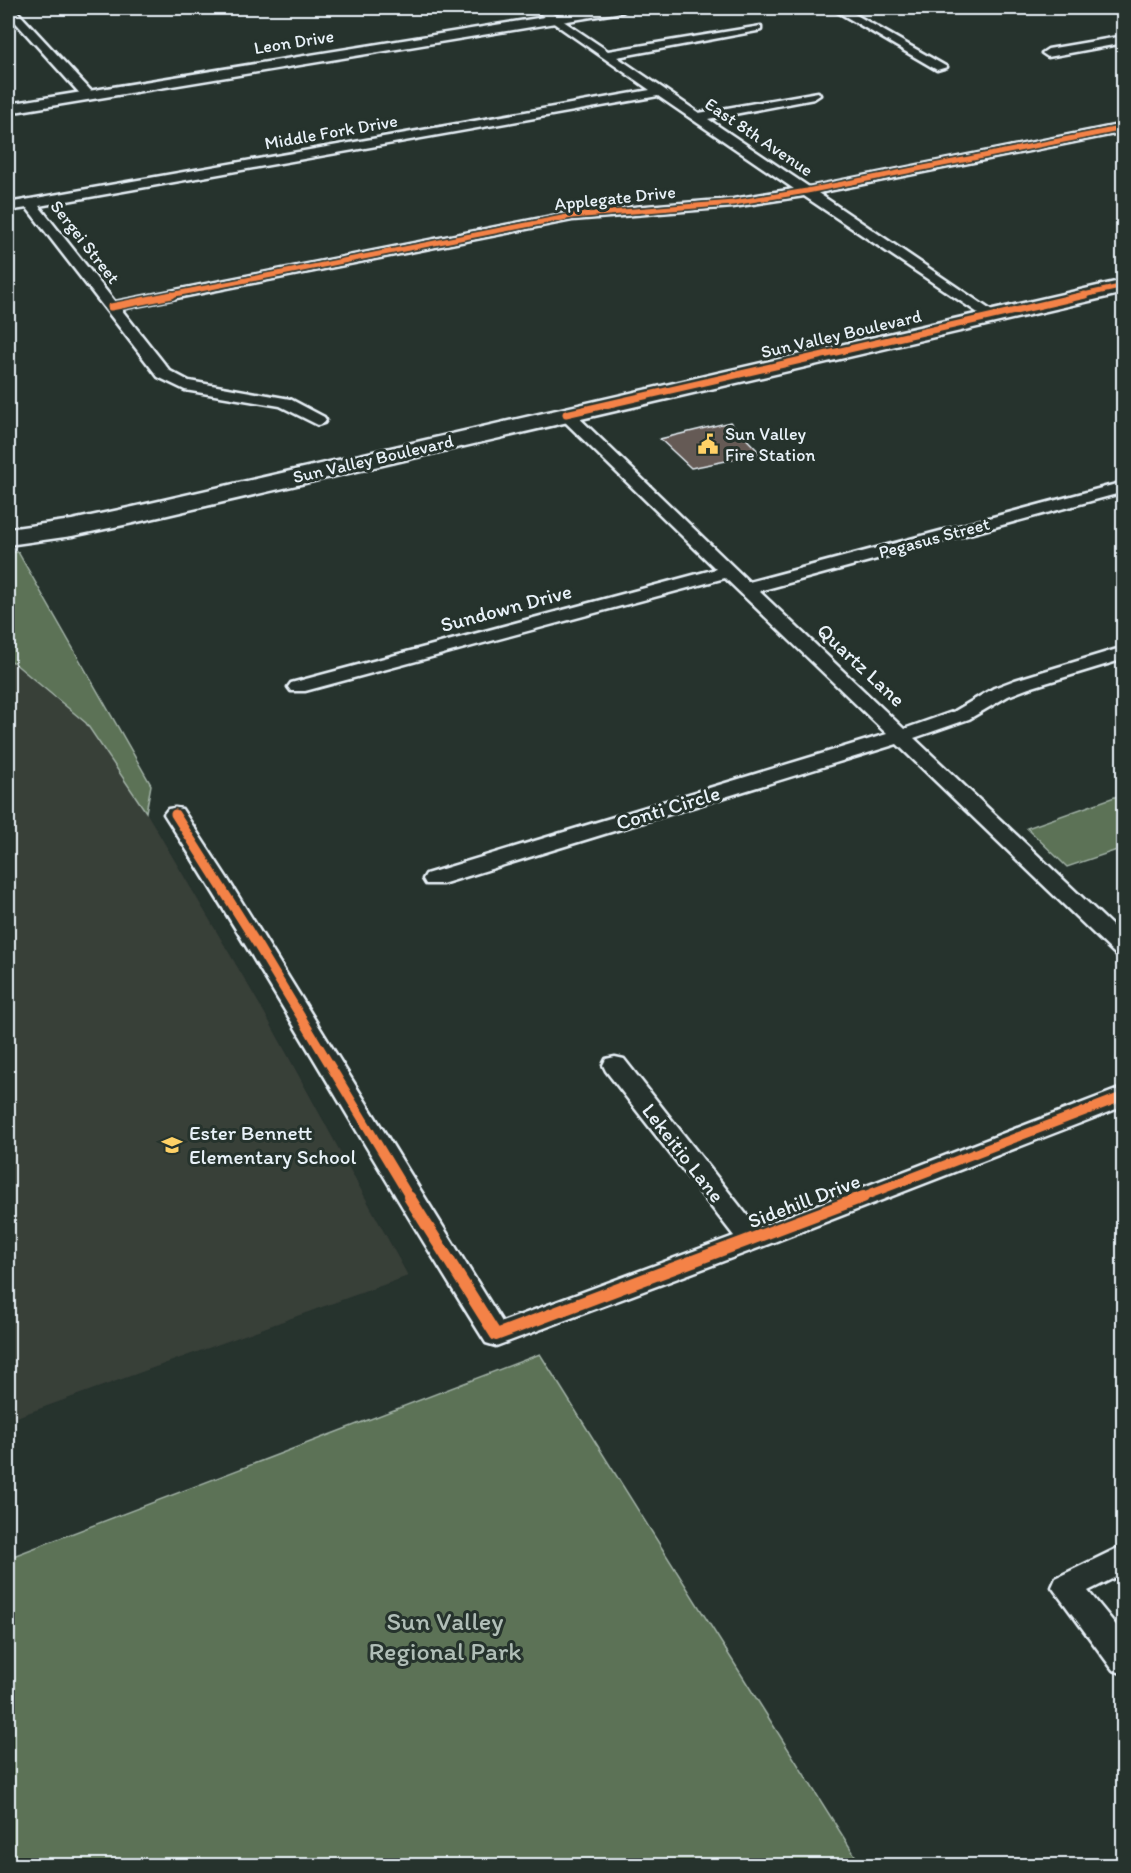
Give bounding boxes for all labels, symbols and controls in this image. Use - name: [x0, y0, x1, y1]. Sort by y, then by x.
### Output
- street label: Leon Drive: [252, 25, 336, 59]
- street label: East 8th Avenue: [701, 93, 817, 181]
- street label: Middle Fork Drive: [263, 109, 399, 155]
- street label: Applegate Drive: [553, 181, 677, 215]
- street label: Sergei Street: [46, 196, 125, 288]
- street label: Sun Valley Boulevard: [759, 305, 924, 363]
- place label: Sun Valley Fire Station: [725, 423, 815, 466]
- street label: Sun Valley Boulevard: [291, 430, 456, 488]
- public building icon: Sun Valley Fire Station: [696, 432, 720, 456]
- street label: Pegasus Street: [876, 513, 992, 563]
- street label: Sundown Drive: [437, 578, 574, 637]
- street label: Quartz Lane: [812, 618, 911, 712]
- street label: Conti Circle: [613, 780, 723, 835]
- street label: Lekeitio Lane: [637, 1098, 730, 1207]
- place label: Ester Bennett Elementary School: [189, 1120, 357, 1169]
- school or university icon: Ester Bennett Elementary School: [160, 1133, 184, 1157]
- street label: Sidehill Drive: [744, 1168, 864, 1233]
- park label: Sun Valley Regional Park: [369, 1605, 521, 1667]

